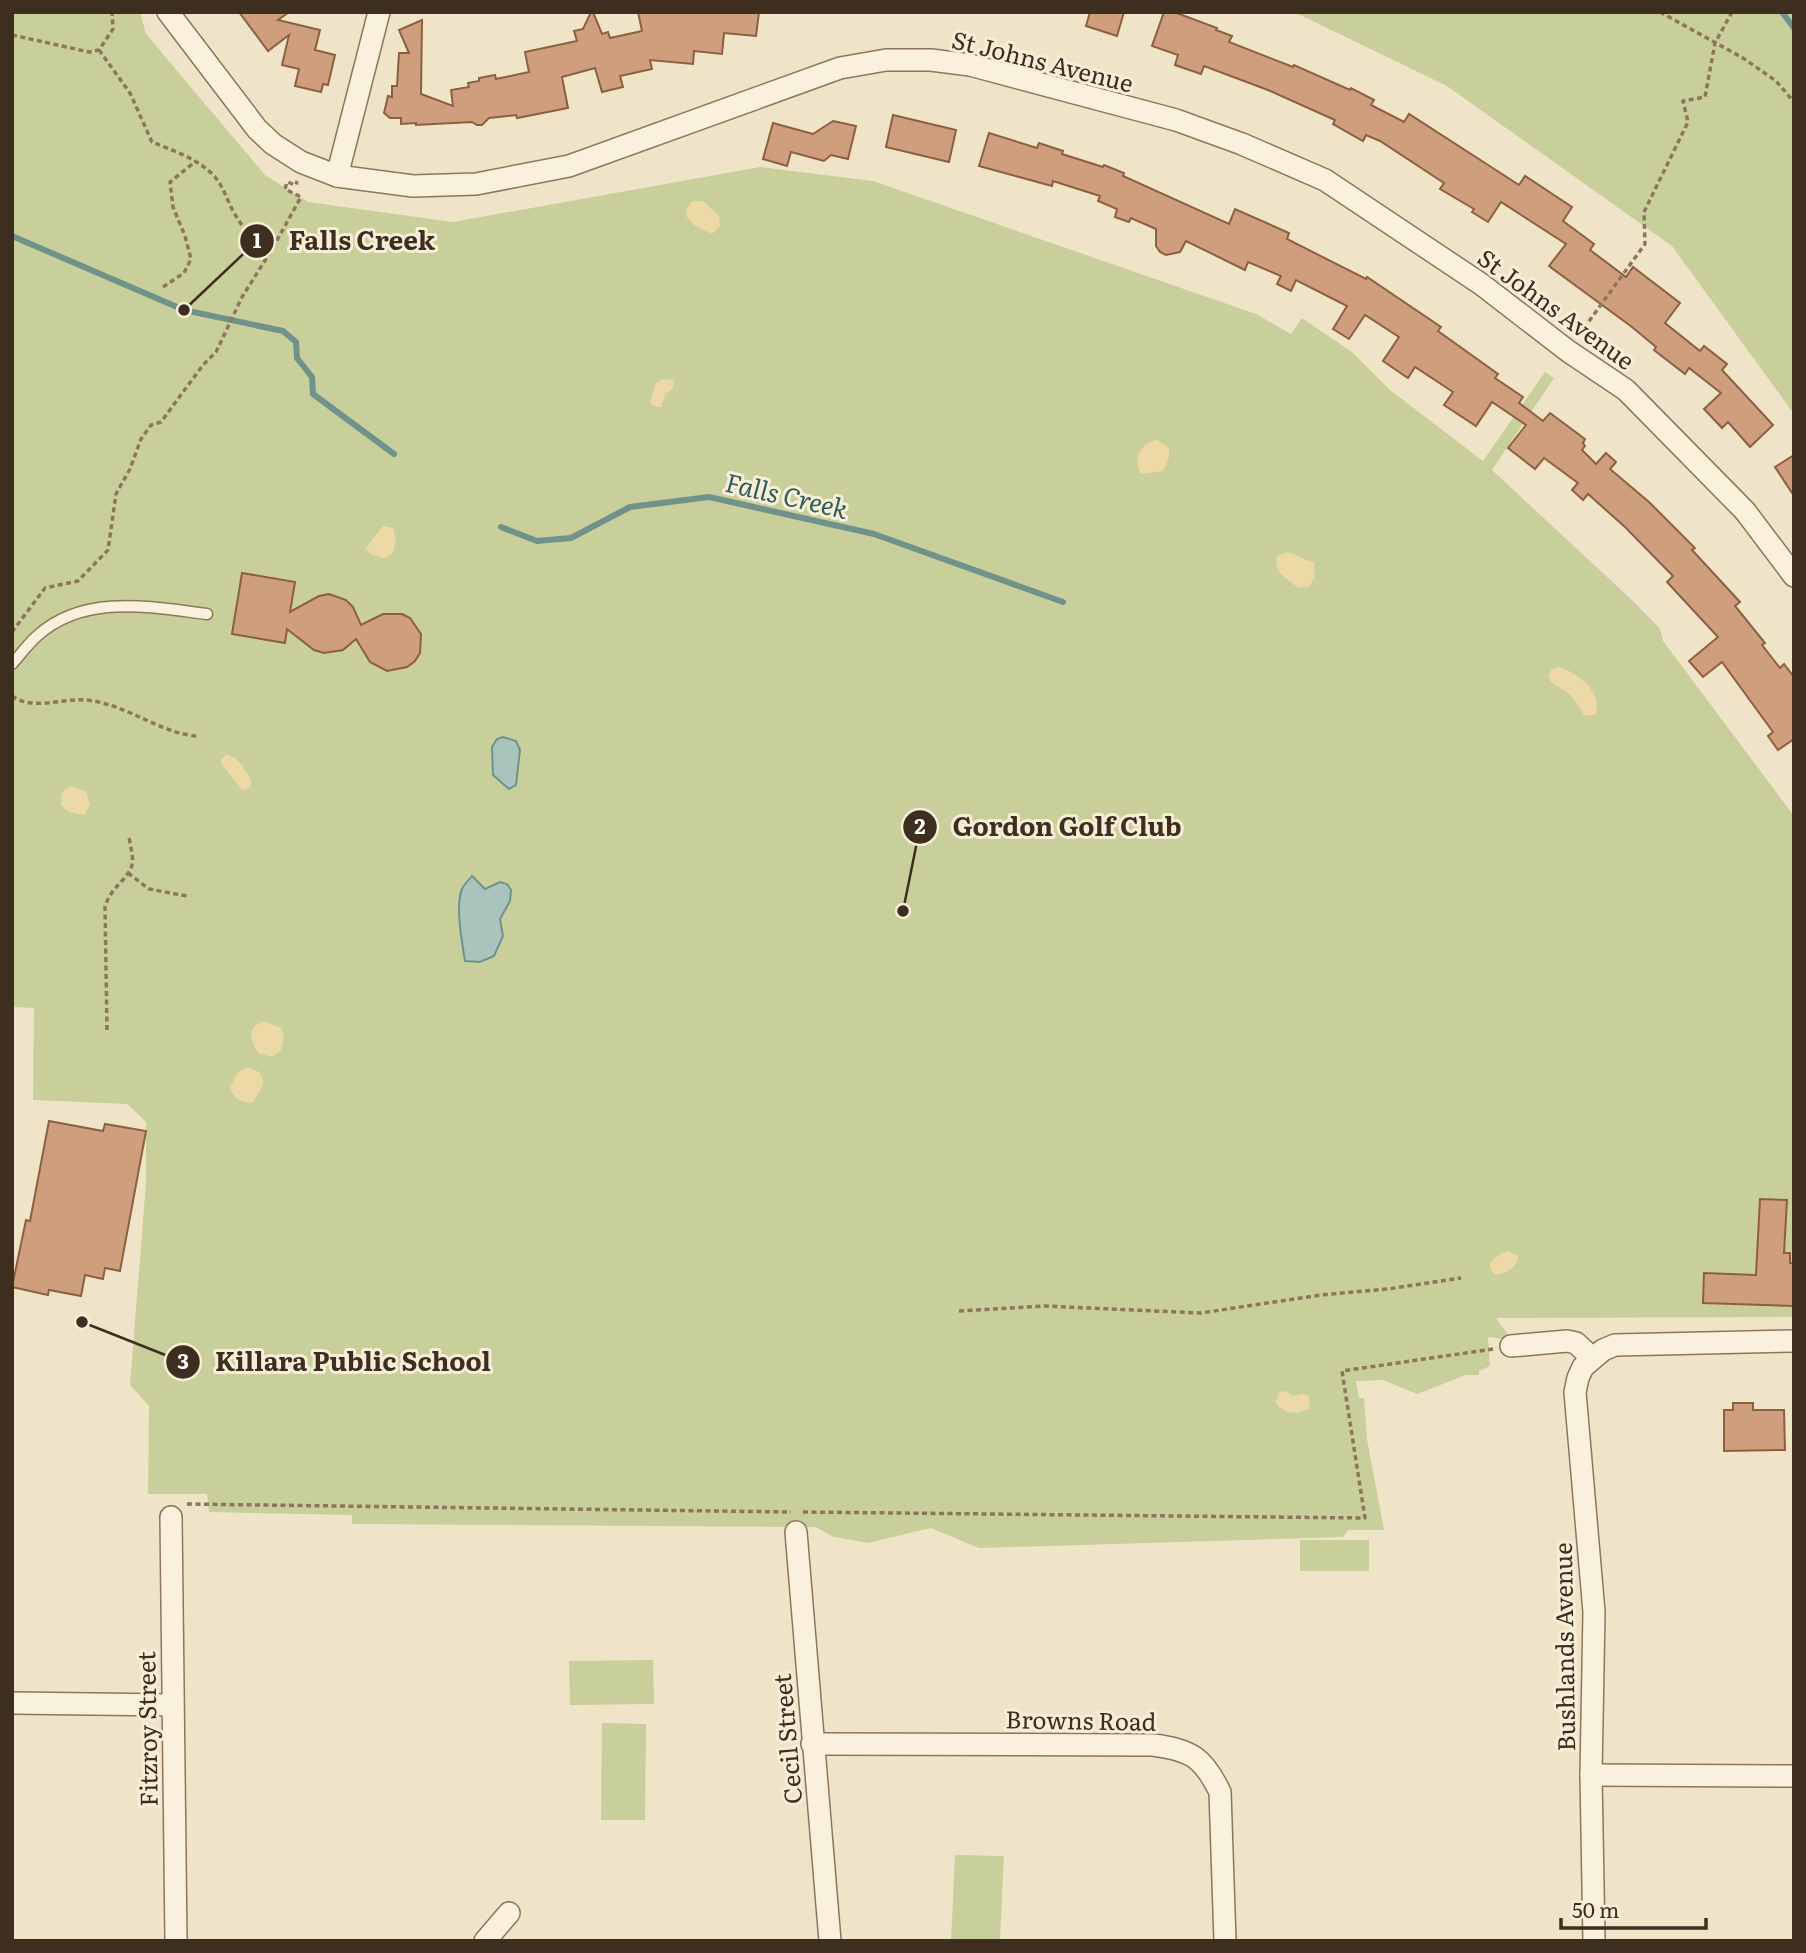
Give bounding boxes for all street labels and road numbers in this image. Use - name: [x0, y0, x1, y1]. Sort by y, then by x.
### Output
- street label: St Johns Avenue: [949, 21, 1137, 99]
- street label: St Johns Avenue: [1472, 239, 1642, 377]
- street label: Bushlands Avenue: [1544, 1542, 1582, 1752]
- street label: Fitzroy Street: [127, 1651, 165, 1807]
- street label: Cecil Street: [763, 1672, 809, 1806]
- street label: Browns Road: [1005, 1700, 1157, 1738]

